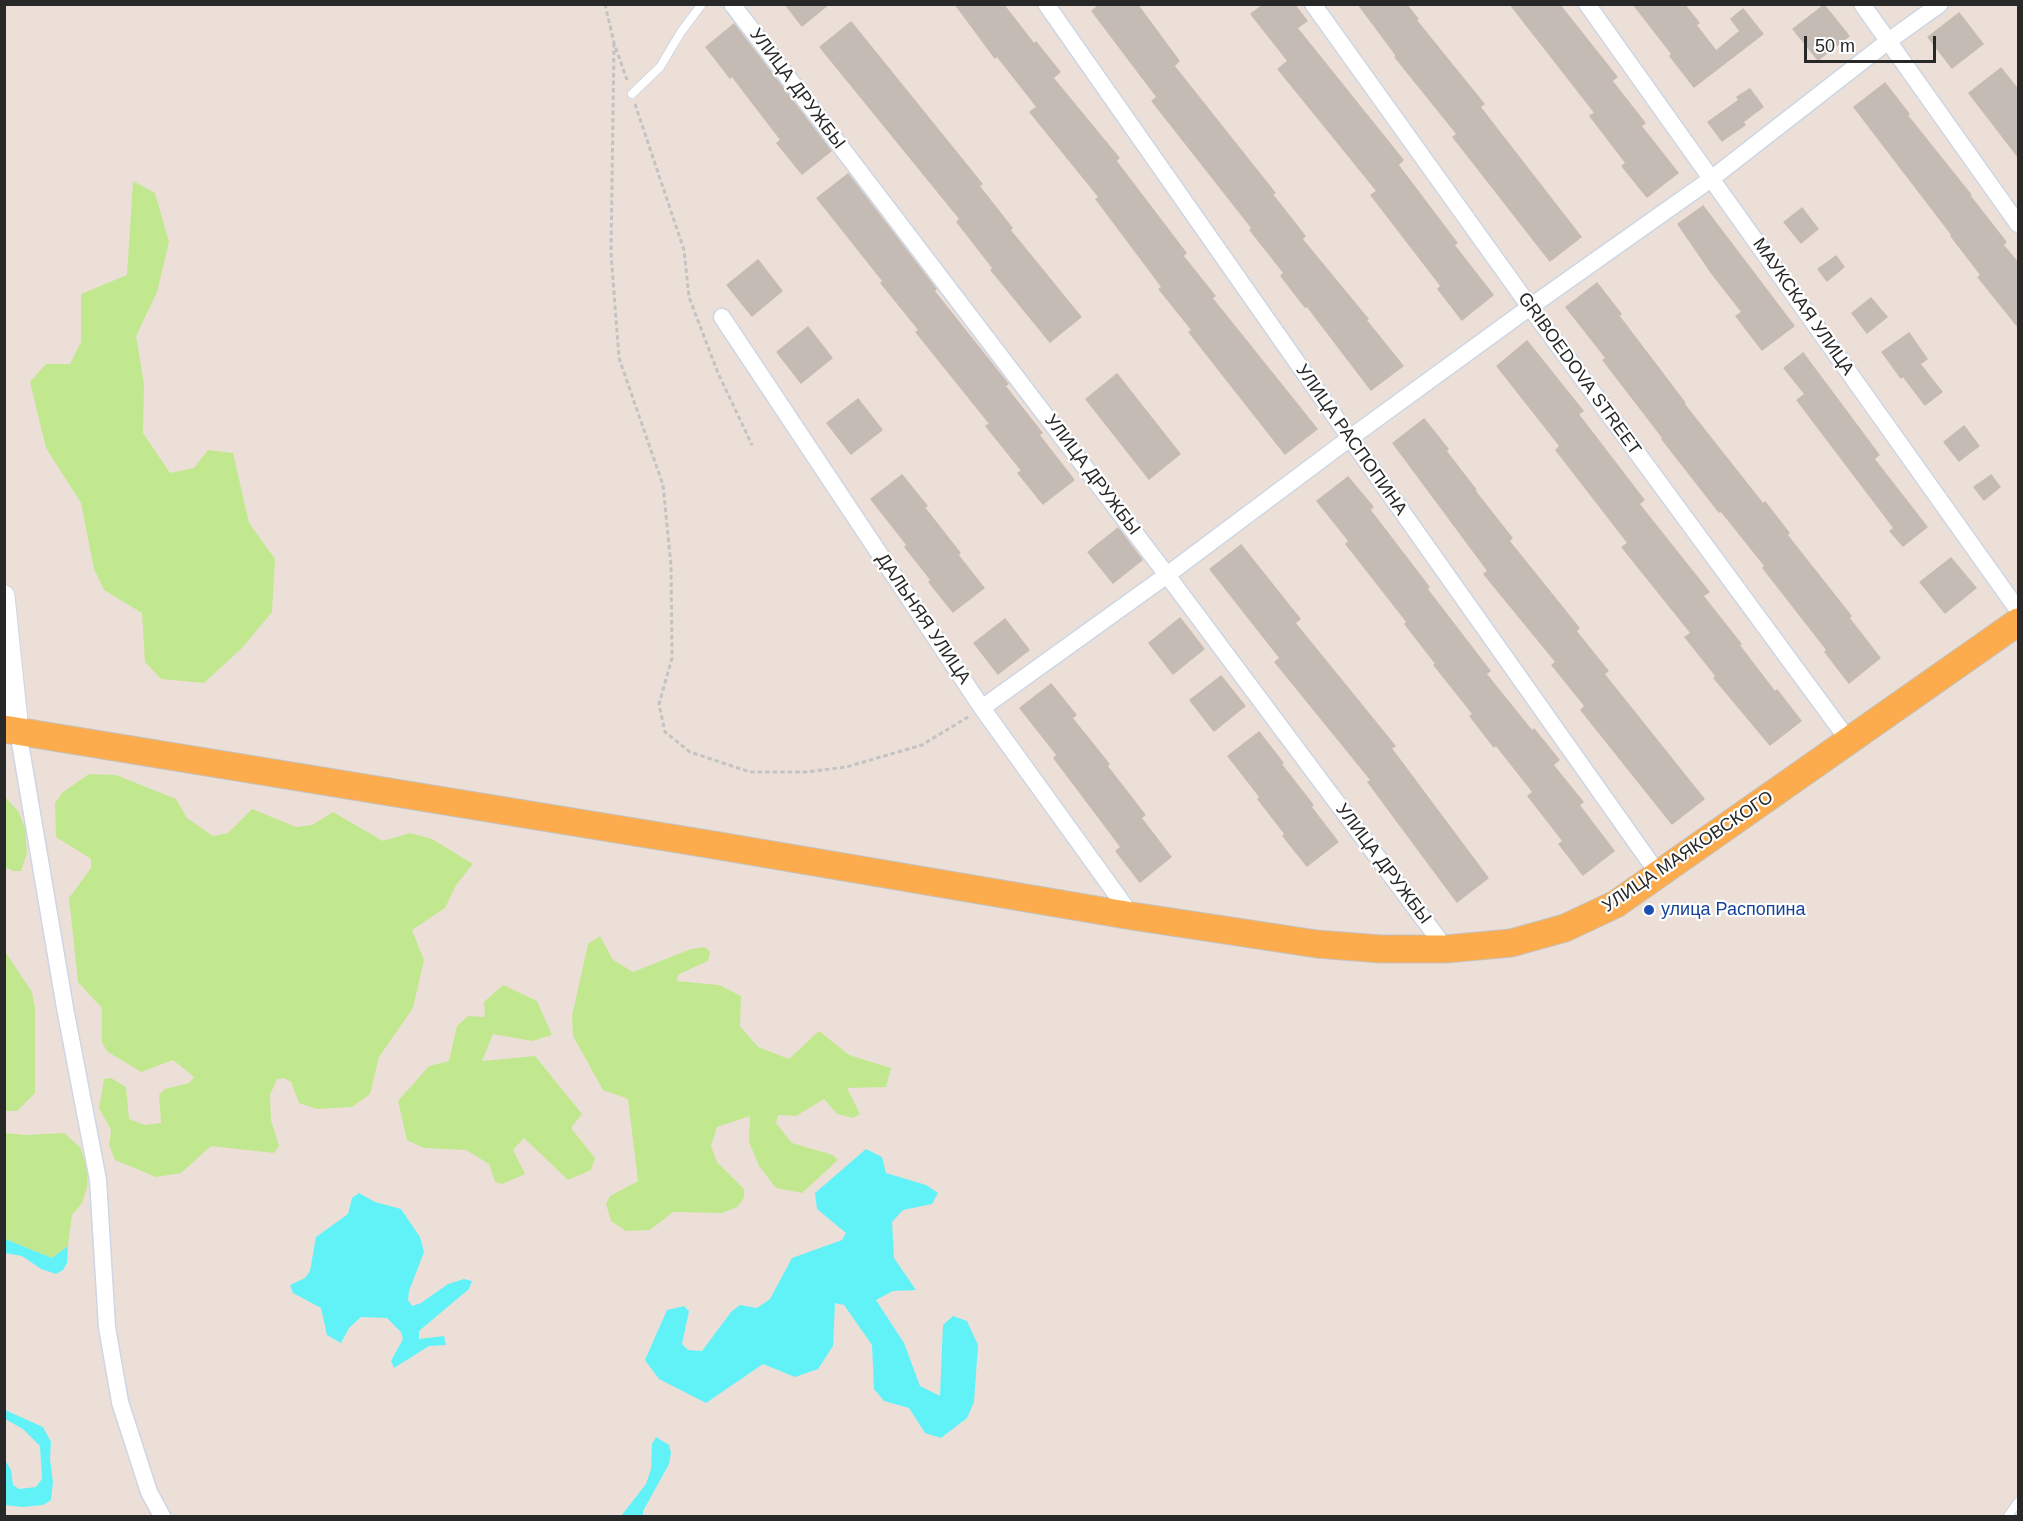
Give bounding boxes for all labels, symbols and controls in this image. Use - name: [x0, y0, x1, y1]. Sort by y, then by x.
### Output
- street label: УЛИЦА ДРУЖБЫ: [745, 24, 849, 154]
- scale bar: [1807, 24, 1939, 62]
- text: 50 m: [1815, 36, 1855, 56]
- street label: МАУКСКАЯ УЛИЦА: [1748, 234, 1858, 380]
- street label: GRIBOEDOVA STREET: [1513, 288, 1645, 460]
- street label: УЛИЦА РАСПОПИНА: [1291, 360, 1411, 520]
- street label: УЛИЦА ДРУЖБЫ: [1040, 410, 1144, 540]
- street label: ДАЛЬНЯЯ УЛИЦА: [871, 549, 975, 689]
- street label: УЛИЦА МАЯКОВСКОГО: [1598, 787, 1778, 917]
- street label: УЛИЦА ДРУЖБЫ: [1331, 799, 1435, 929]
- place label: улица Распопина: [1661, 899, 1805, 921]
- marker: улица Распопина: [1642, 903, 1656, 917]

